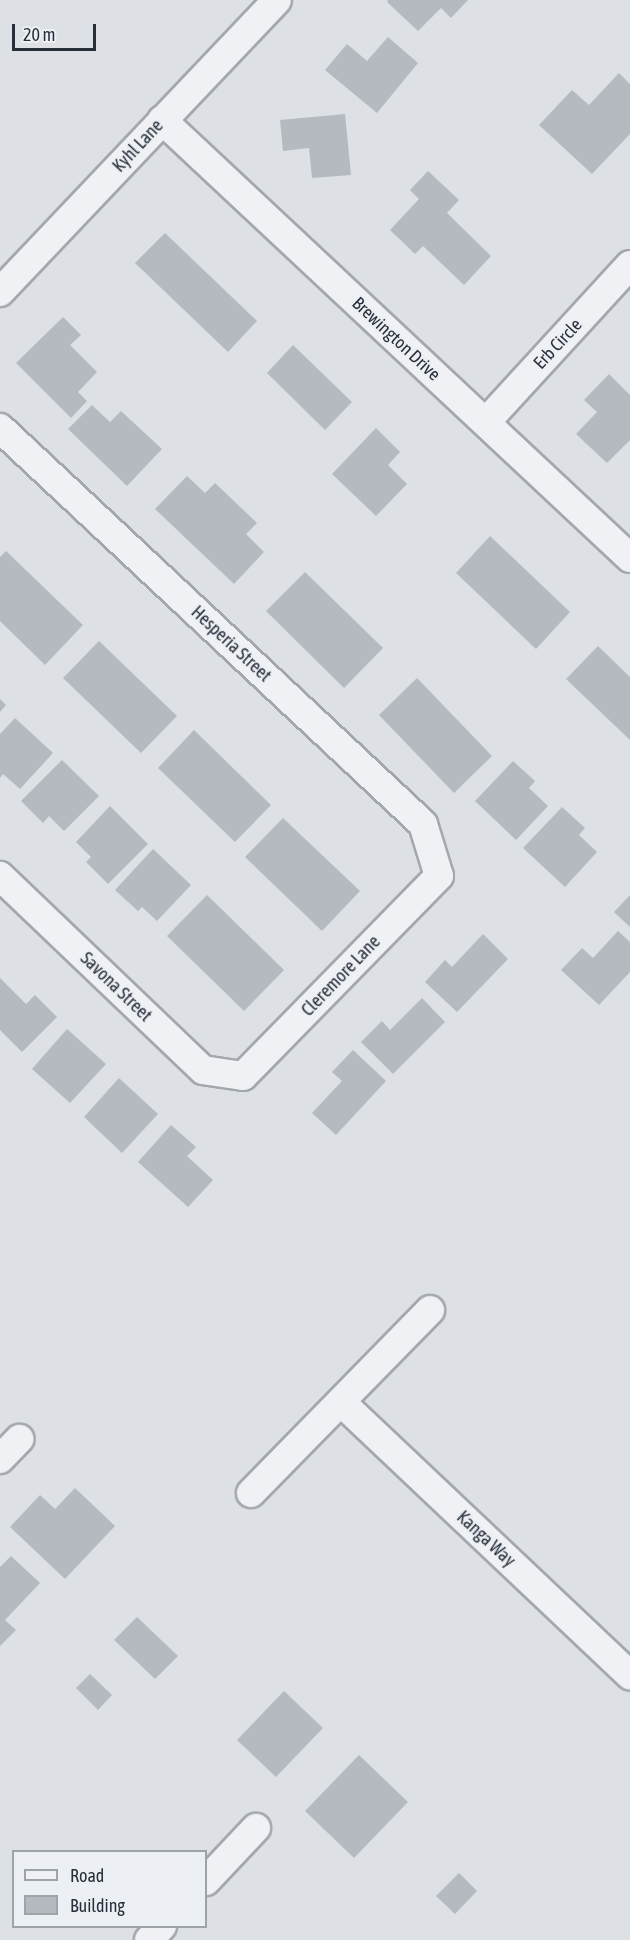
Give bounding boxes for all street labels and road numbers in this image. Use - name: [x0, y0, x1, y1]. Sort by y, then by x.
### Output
- street label: Kyhl Lane: [108, 115, 168, 177]
- street label: Brewington Drive: [347, 293, 445, 385]
- street label: Erb Circle: [529, 314, 587, 374]
- street label: Hesperia Street: [187, 602, 275, 686]
- street label: Cleremore Lane: [297, 931, 385, 1021]
- street label: Savona Street: [76, 948, 156, 1026]
- street label: Kanga Way: [452, 1507, 520, 1571]

